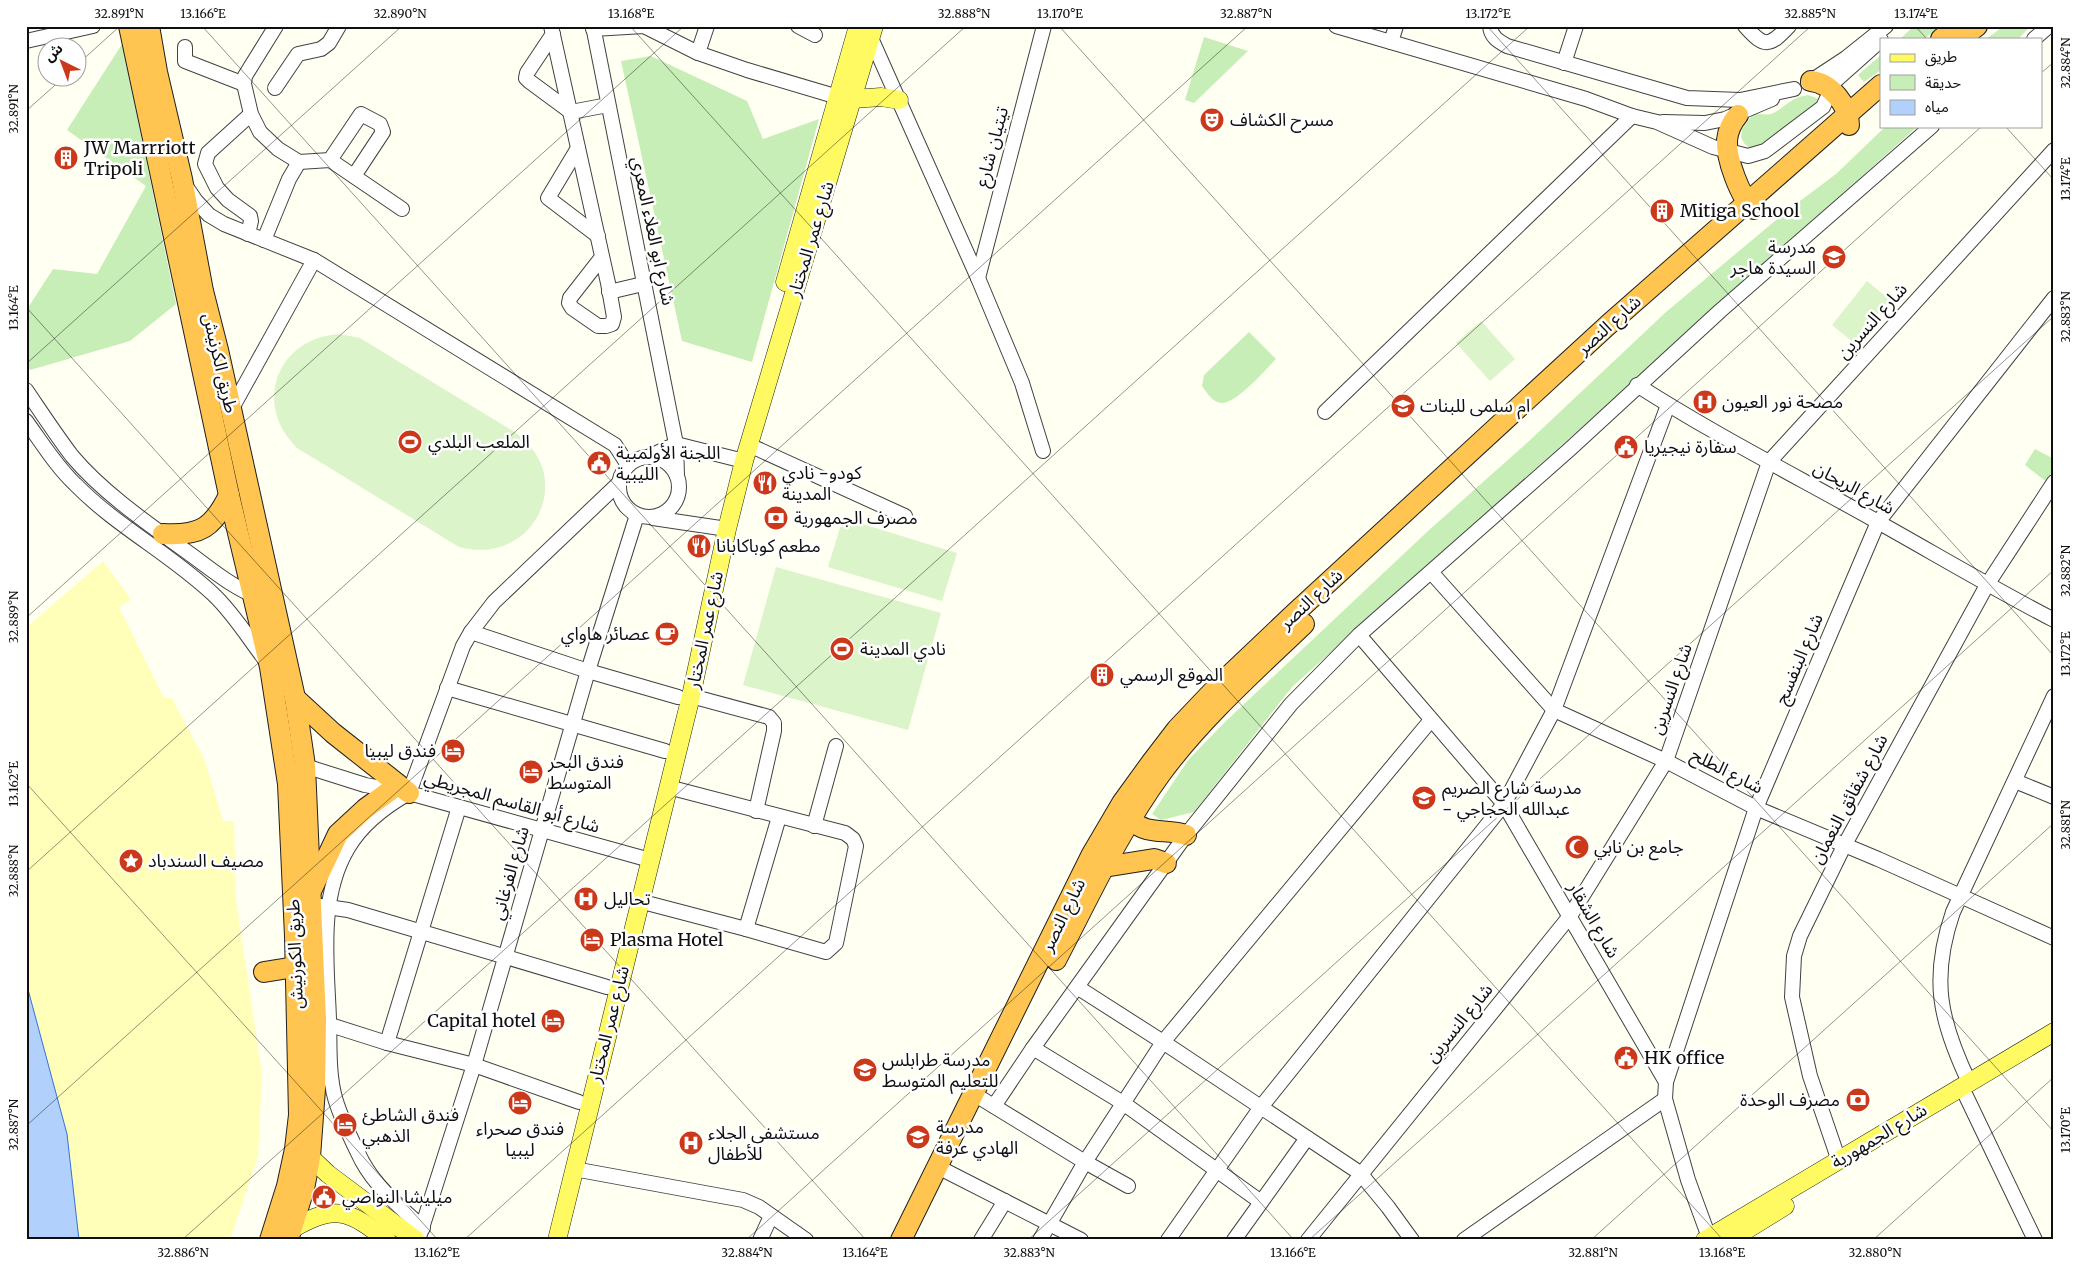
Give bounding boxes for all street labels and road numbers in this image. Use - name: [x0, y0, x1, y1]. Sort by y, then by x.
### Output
- street label: تيتيان شارع: [970, 104, 1016, 190]
- street label: شارع ابو العلاء المعري: [624, 154, 680, 308]
- street label: شارع عمر المختار: [782, 178, 842, 301]
- street label: شارع النسرين: [1831, 278, 1914, 366]
- street label: شارع النصر: [1571, 290, 1648, 362]
- street label: طريق الكرنيش: [198, 311, 243, 415]
- street label: شارع الريحان: [1808, 456, 1899, 522]
- street label: شارع النصر: [1273, 563, 1349, 637]
- street label: شارع عمر المختار: [681, 569, 731, 692]
- street label: شارع البنفسج: [1769, 610, 1831, 709]
- street label: شارع النسرين: [1644, 640, 1700, 738]
- street label: شارع شقائق النعمان: [1805, 730, 1895, 869]
- street label: شارع الطلح: [1686, 743, 1767, 801]
- street label: شارع أبو القاسم المجريطي: [421, 765, 603, 840]
- street label: شارع الفرغاني: [485, 823, 537, 923]
- street label: شارع النصر: [1035, 874, 1093, 957]
- street label: شارع الشقار: [1560, 877, 1625, 964]
- street label: طريق الكورنيش: [281, 899, 308, 1009]
- street label: شارع عمر المختار: [583, 963, 637, 1086]
- street label: شارع النسرين: [1420, 979, 1500, 1069]
- street label: شارع الجمهورية: [1827, 1098, 1932, 1176]

